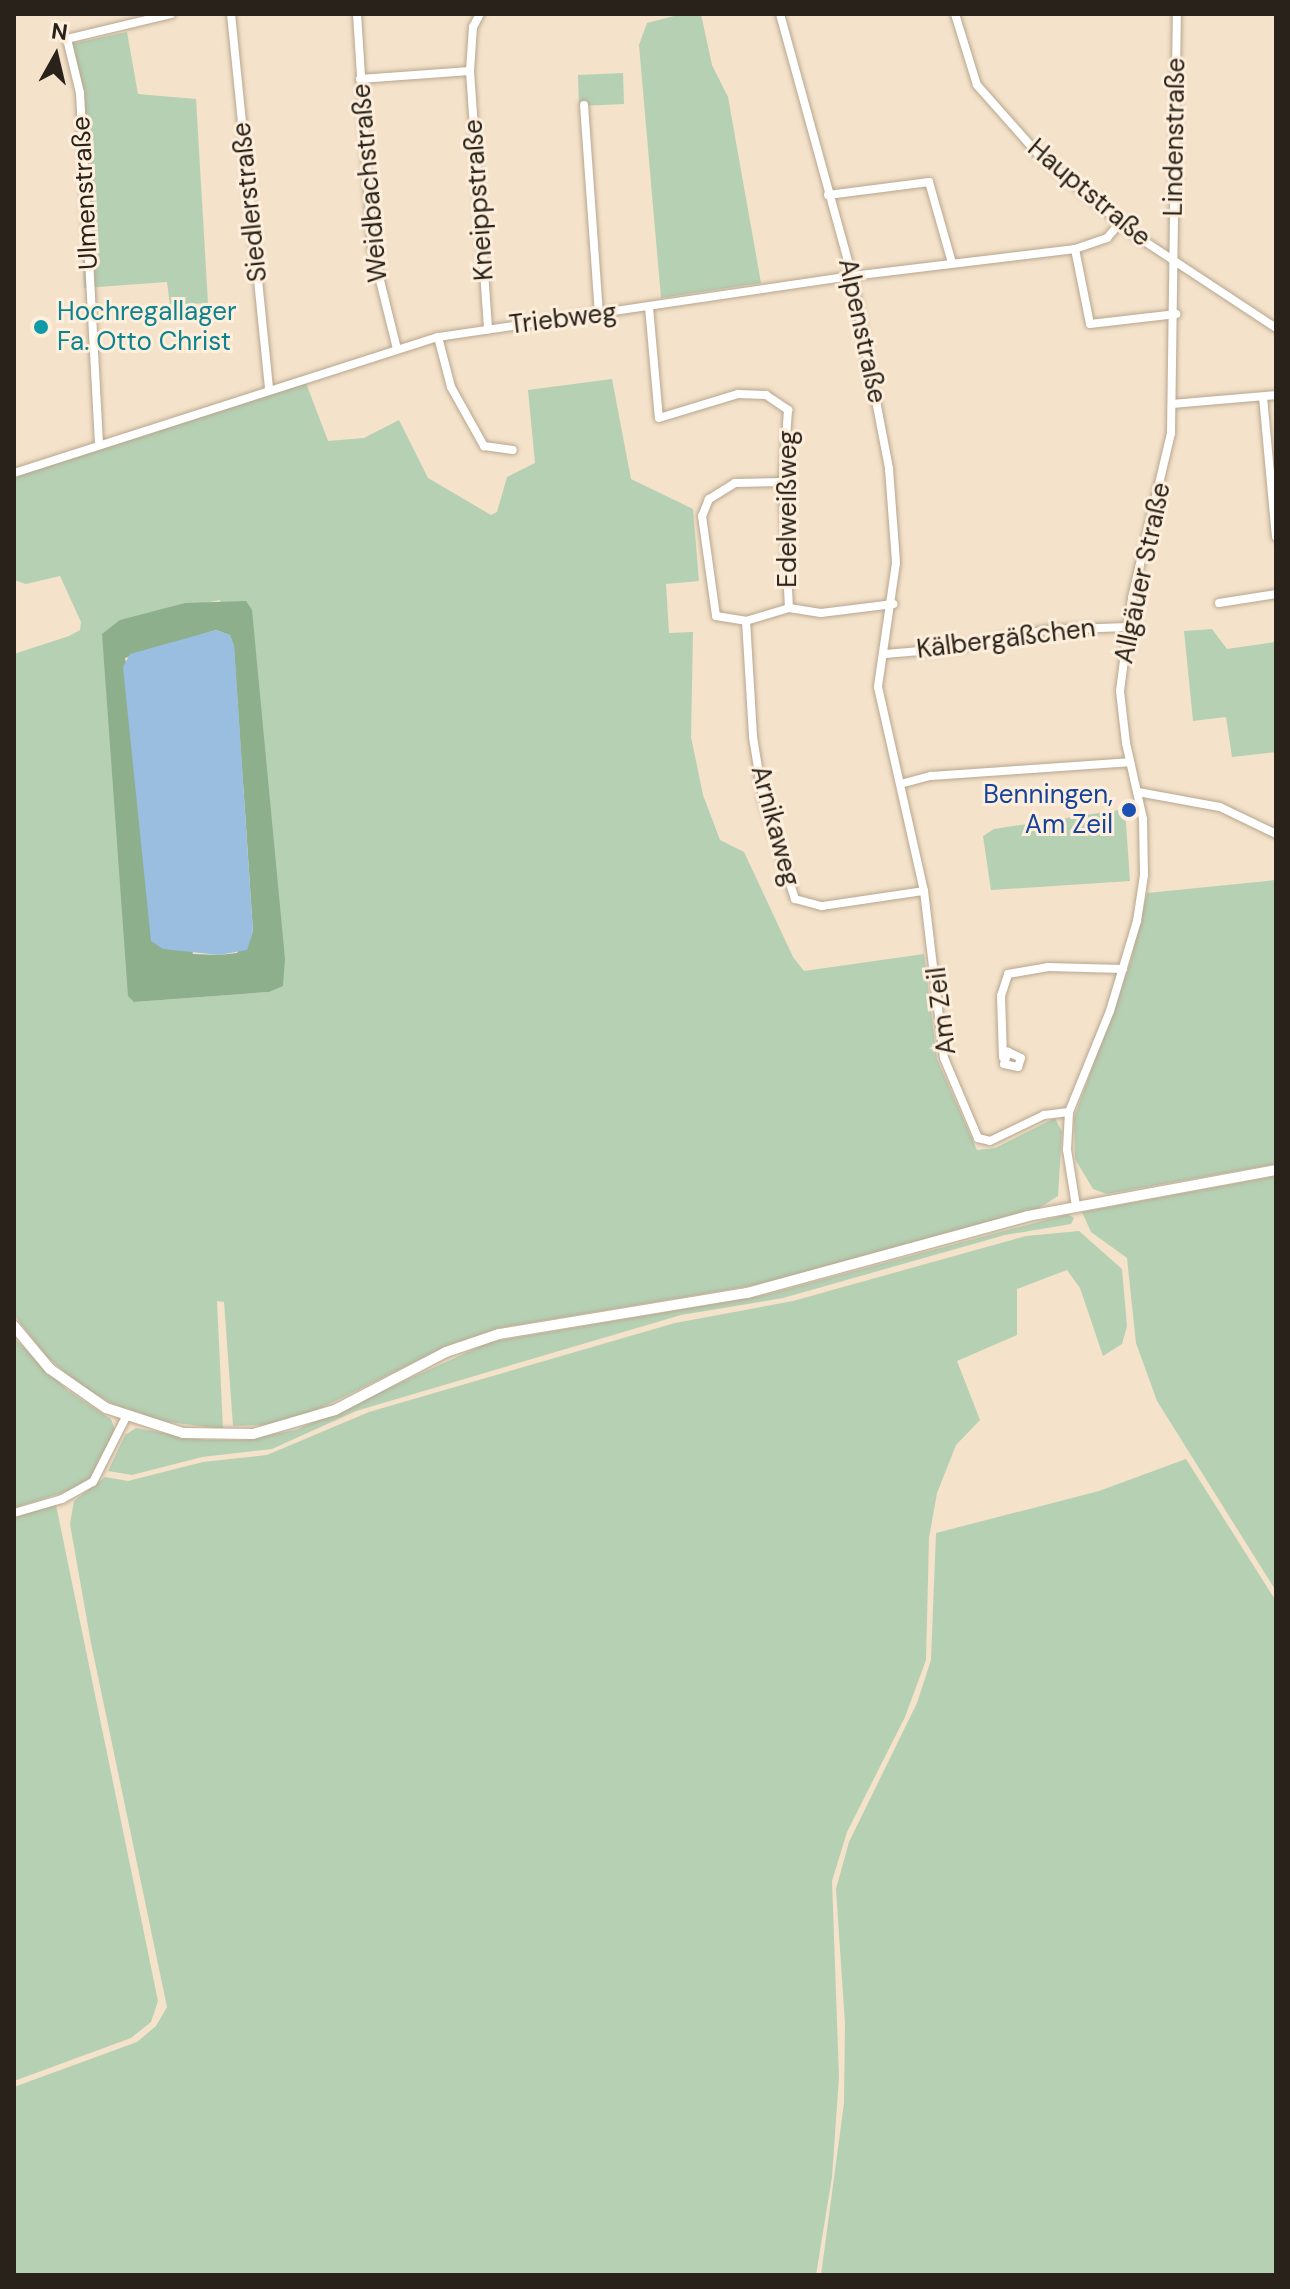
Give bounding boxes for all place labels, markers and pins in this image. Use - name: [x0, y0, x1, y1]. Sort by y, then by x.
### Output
- place label: Hochregallager Fa. Otto Christ: [57, 296, 237, 358]
- marker: Hochregallager Fa. Otto Christ: [32, 318, 50, 336]
- place label: Benningen, Am Zeil: [983, 779, 1113, 840]
- marker: Benningen, Am Zeil: [1120, 801, 1138, 819]

